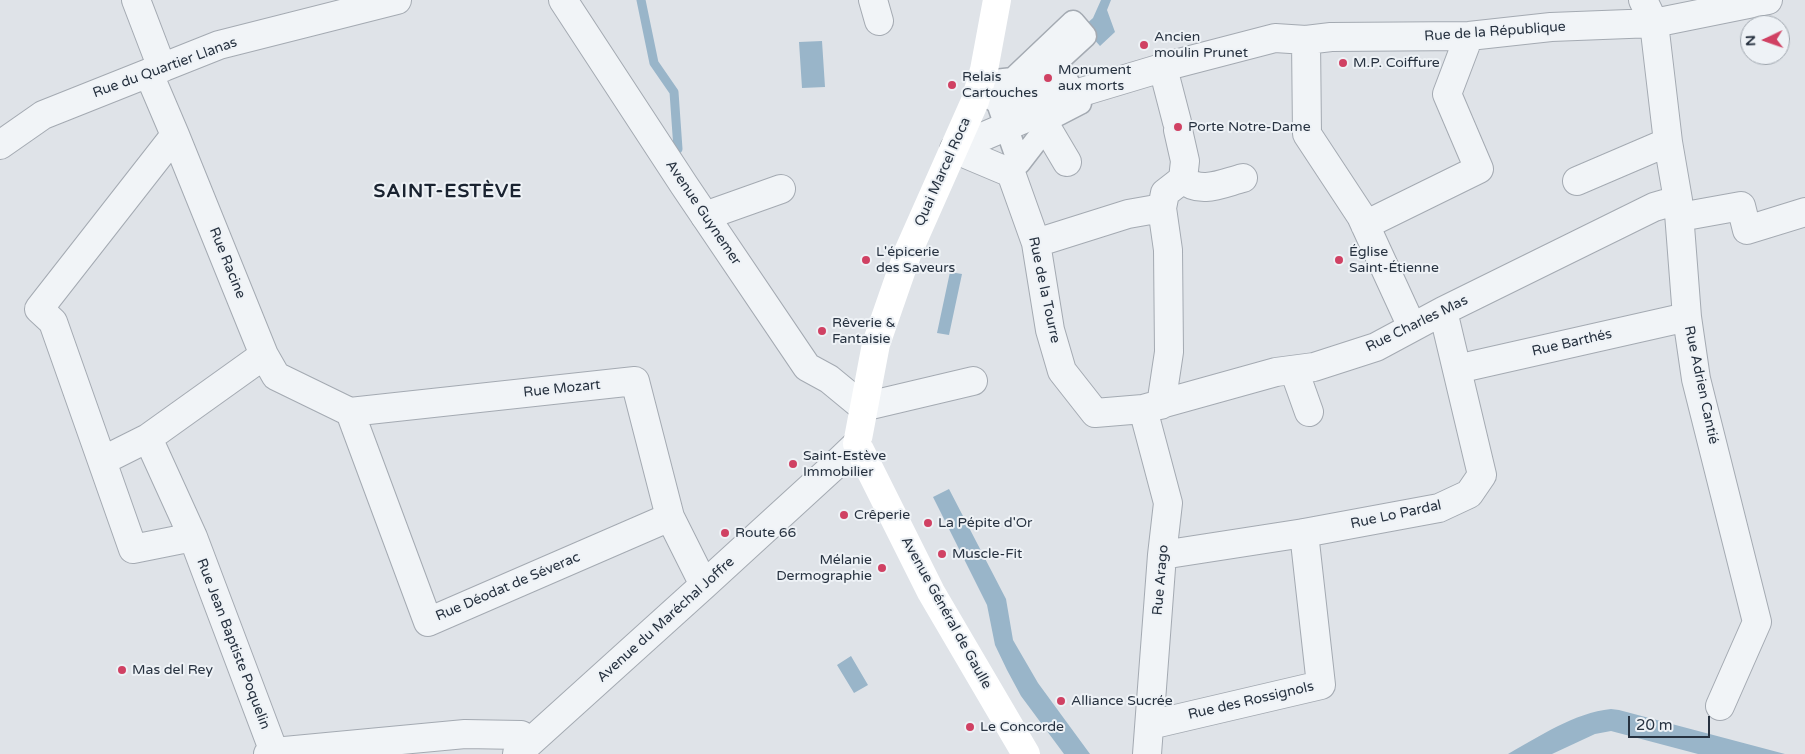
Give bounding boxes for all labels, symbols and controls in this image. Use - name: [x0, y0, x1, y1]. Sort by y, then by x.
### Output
- north arrow: [1740, 15, 1790, 65]
- street label: Rue de la République: [1424, 19, 1566, 45]
- place label: Ancien moulin Prunet: [1154, 29, 1248, 62]
- street label: Rue du Quartier Llanas: [91, 34, 239, 102]
- text: N: [1742, 35, 1759, 47]
- marker: Ancien moulin Prunet: [1138, 39, 1150, 51]
- place label: M.P. Coiffure: [1353, 55, 1440, 71]
- marker: M.P. Coiffure: [1337, 57, 1349, 69]
- place label: Monument aux morts: [1058, 62, 1131, 94]
- place label: Relais Cartouches: [962, 69, 1038, 102]
- marker: Monument aux morts: [1042, 72, 1054, 84]
- marker: Relais Cartouches: [946, 79, 958, 91]
- street label: Quai Marcel Roca: [911, 115, 975, 229]
- place label: Porte Notre-Dame: [1188, 119, 1311, 135]
- marker: Porte Notre-Dame: [1172, 121, 1184, 133]
- street label: Avenue Guynemer: [662, 157, 744, 269]
- district label: SAINT-ESTÈVE: [372, 181, 524, 203]
- street label: Rue Racine: [205, 225, 249, 301]
- street label: Rue de la Tourre: [1024, 235, 1064, 345]
- place label: L'épicerie des Saveurs: [876, 244, 955, 276]
- place label: Église Saint-Étienne: [1349, 244, 1439, 276]
- marker: L'épicerie des Saveurs: [860, 254, 872, 266]
- marker: Église Saint-Étienne: [1333, 254, 1345, 266]
- street label: Rue Charles Mas: [1363, 292, 1471, 356]
- place label: Rêverie & Fantaisie: [832, 315, 896, 348]
- street label: Rue Adrien Cantié: [1680, 324, 1722, 446]
- marker: Rêverie & Fantaisie: [816, 325, 828, 337]
- street label: Rue Barthés: [1530, 326, 1614, 360]
- street label: Rue Mozart: [523, 377, 601, 401]
- place label: Saint-Estève Immobilier: [803, 448, 886, 481]
- marker: Saint-Estève Immobilier: [787, 458, 799, 470]
- street label: Rue Lo Pardal: [1349, 497, 1443, 533]
- place label: Crêperie: [854, 507, 910, 523]
- marker: Crêperie: [838, 509, 850, 521]
- place label: La Pépite d'Or: [938, 515, 1032, 531]
- marker: La Pépite d'Or: [922, 517, 934, 529]
- place label: Route 66: [735, 525, 796, 541]
- marker: Route 66: [719, 527, 731, 539]
- street label: Avenue Général de Gaulle: [897, 534, 995, 692]
- street label: Rue Arago: [1150, 544, 1172, 616]
- place label: Muscle-Fit: [952, 546, 1022, 562]
- marker: Muscle-Fit: [936, 548, 948, 560]
- street label: Rue Déodat de Séverac: [433, 549, 583, 625]
- place label: Mélanie Dermographie: [776, 552, 872, 584]
- street label: Avenue du Maréchal Joffre: [594, 554, 738, 686]
- street label: Rue Jean Baptiste Poquelin: [193, 556, 273, 732]
- marker: Mélanie Dermographie: [876, 562, 888, 574]
- place label: Mas del Rey: [132, 662, 213, 678]
- marker: Mas del Rey: [116, 664, 128, 676]
- street label: Rue des Rossignols: [1186, 678, 1316, 724]
- place label: Alliance Sucrée: [1071, 693, 1173, 709]
- marker: Alliance Sucrée: [1055, 695, 1067, 707]
- scale bar: [1630, 706, 1712, 738]
- text: 20 m: [1636, 716, 1673, 734]
- place label: Le Concorde: [980, 719, 1064, 735]
- marker: Le Concorde: [964, 721, 976, 733]

